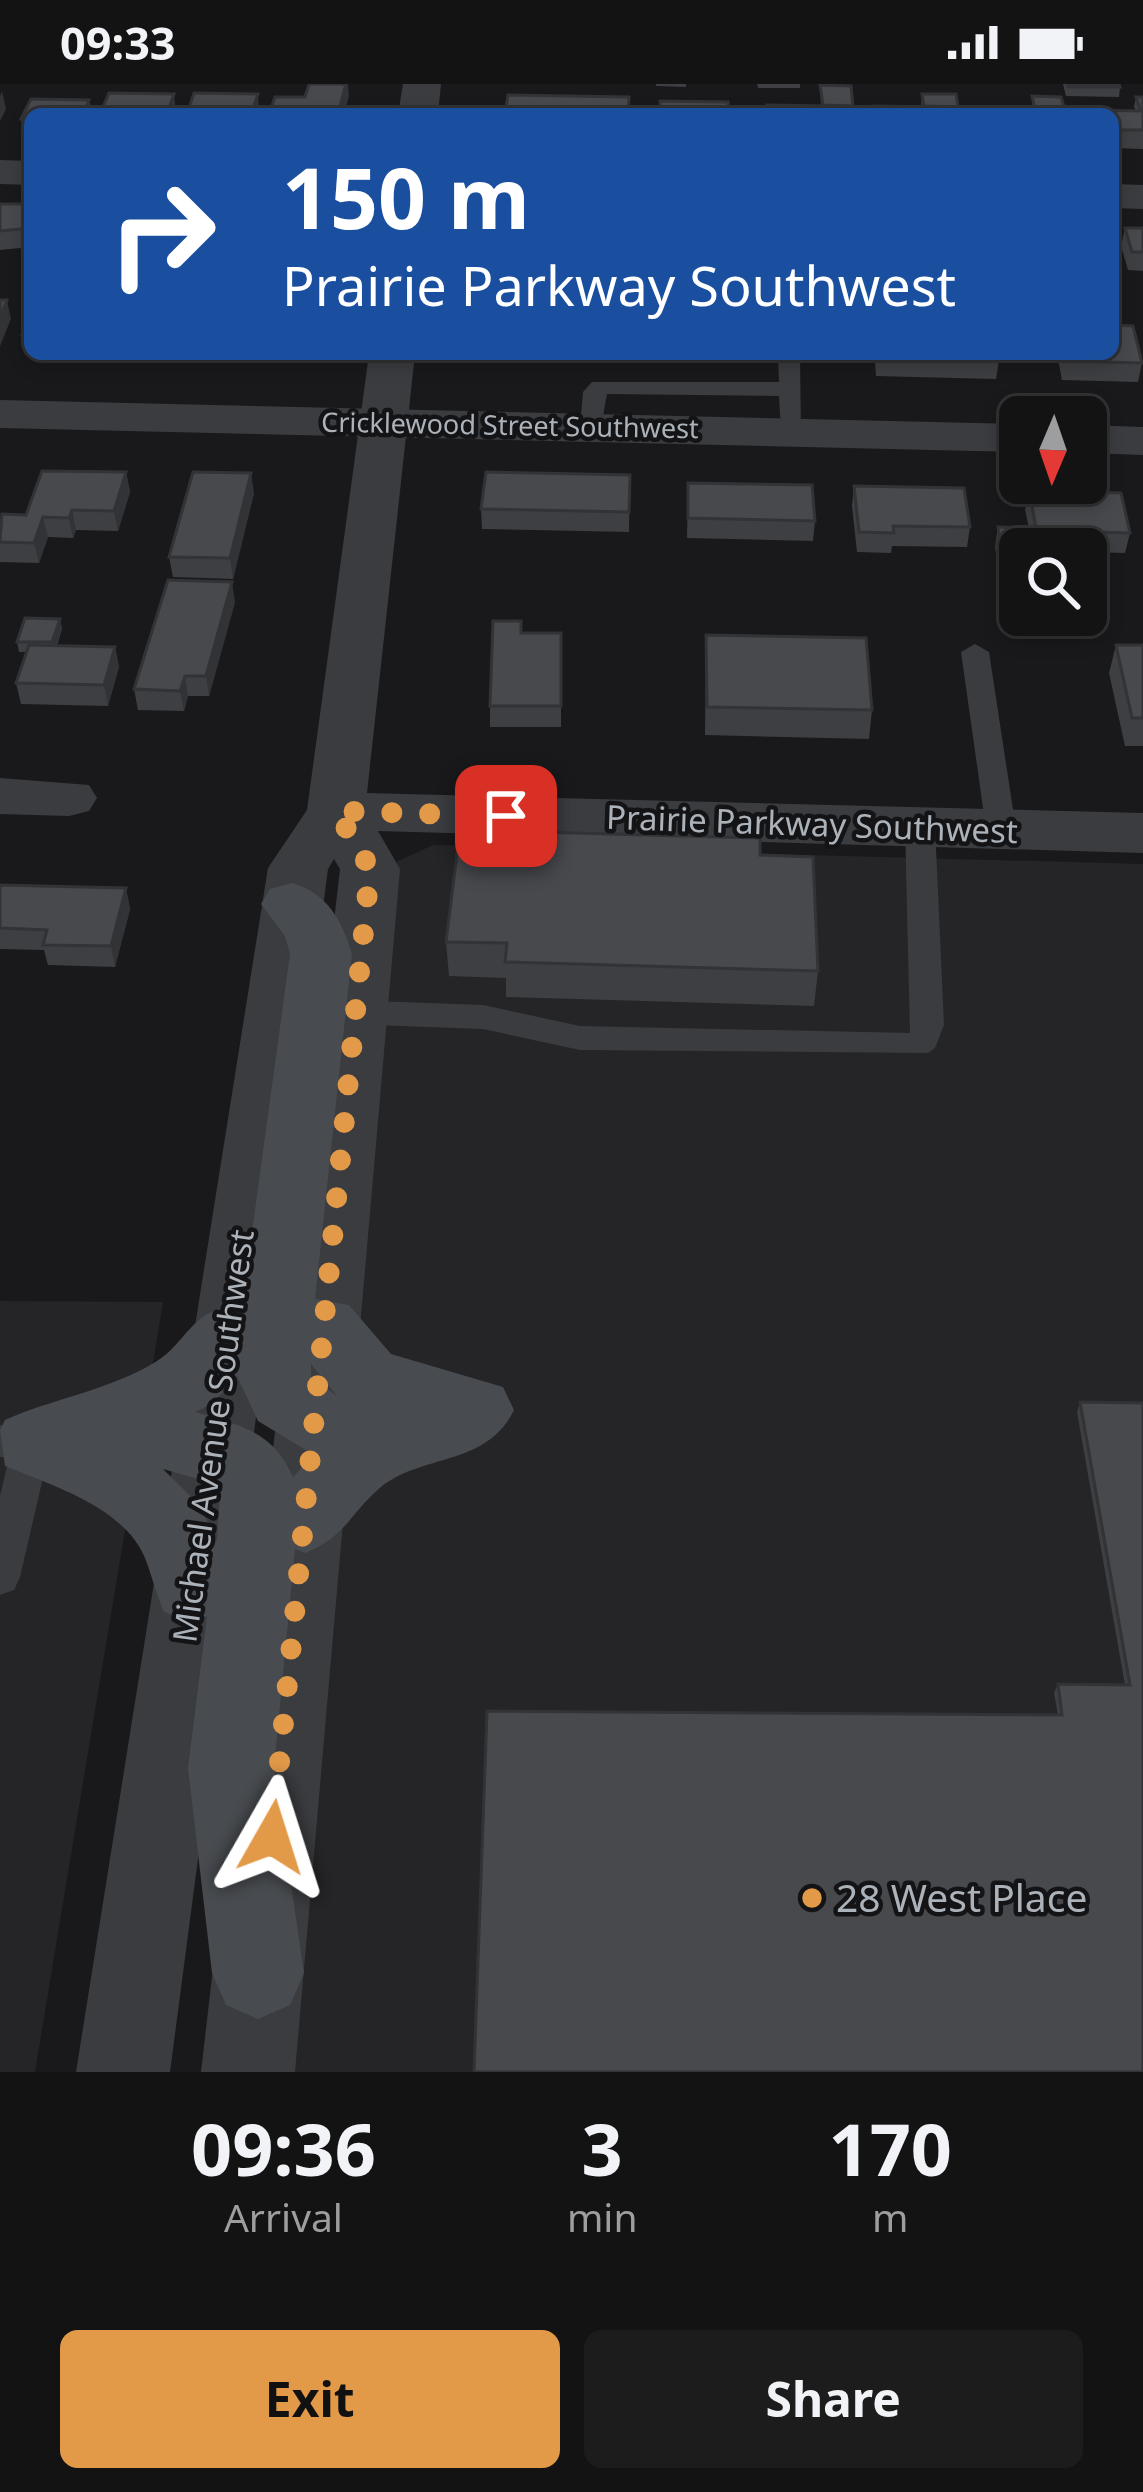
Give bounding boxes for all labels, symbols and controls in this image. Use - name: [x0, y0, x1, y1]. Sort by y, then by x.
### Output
- text: 09:33: [60, 12, 176, 73]
- text: 150 m: [282, 139, 530, 254]
- icon: right: [84, 156, 240, 312]
- text: Prairie Parkway Southwest: [282, 248, 956, 322]
- north arrow: [999, 396, 1107, 504]
- map controls: [999, 396, 1107, 636]
- street label: Cricklewood Street Southwest: [321, 403, 699, 446]
- button: search: [999, 528, 1107, 636]
- pin: [455, 765, 557, 867]
- icon: arrive: [473, 783, 539, 849]
- street label: Prairie Parkway Southwest: [605, 794, 1019, 853]
- street label: Michael Avenue Southwest: [161, 1227, 264, 1645]
- position arrow: [209, 1774, 335, 1900]
- place label: 28 West Place: [836, 1870, 1087, 1923]
- marker: 28 West Place: [799, 1885, 825, 1911]
- text: 09:36: [191, 2099, 376, 2197]
- text: 3: [582, 2099, 623, 2197]
- text: 170: [828, 2099, 952, 2197]
- text: Arrival: [224, 2190, 343, 2243]
- text: min: [567, 2190, 638, 2243]
- text: m: [872, 2190, 908, 2243]
- button: Exit: [60, 2330, 560, 2468]
- button: Share: [584, 2330, 1083, 2468]

